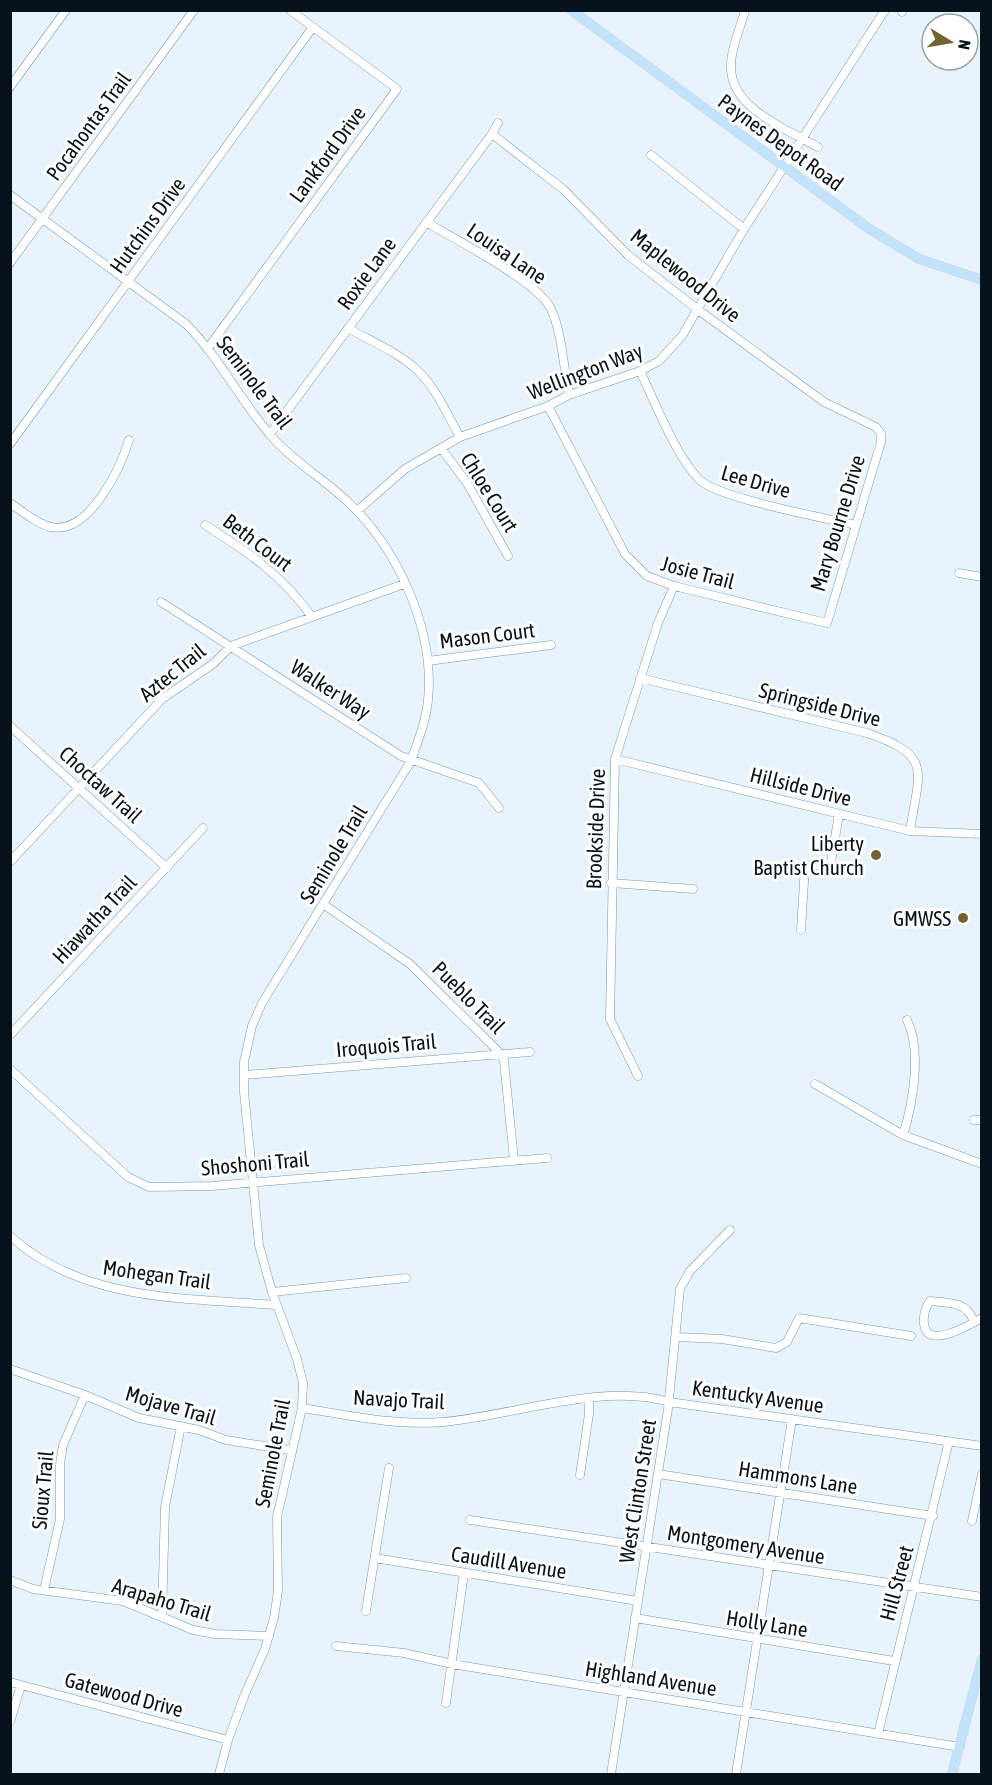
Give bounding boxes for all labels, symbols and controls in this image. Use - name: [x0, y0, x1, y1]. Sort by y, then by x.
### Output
- north arrow: [920, 12, 980, 72]
- text: N: [955, 39, 974, 51]
- street label: Pocahontas Trail: [41, 67, 135, 185]
- street label: Paynes Depot Road: [714, 89, 848, 195]
- street label: Lankford Drive: [284, 101, 370, 207]
- street label: Hutchins Drive: [104, 173, 190, 277]
- street label: Louisa Lane: [463, 218, 551, 288]
- street label: Maplewood Drive: [626, 223, 746, 327]
- street label: Roxie Lane: [332, 232, 400, 314]
- street label: Seminole Trail: [212, 331, 298, 433]
- street label: Wellington Way: [524, 338, 646, 404]
- street label: Chloe Court: [456, 448, 524, 536]
- street label: Mary Bourne Drive: [805, 452, 869, 594]
- street label: Lee Drive: [719, 460, 793, 502]
- street label: Beth Court: [219, 508, 297, 576]
- street label: Josie Trail: [659, 551, 738, 593]
- street label: Mason Court: [438, 617, 536, 653]
- street label: Aztec Trail: [134, 638, 210, 706]
- street label: Walker Way: [287, 654, 376, 724]
- street label: Springside Drive: [757, 677, 883, 731]
- street label: Choctaw Trail: [55, 741, 147, 827]
- street label: Hillside Drive: [748, 762, 854, 810]
- street label: Brookside Drive: [581, 768, 609, 890]
- street label: Seminole Trail: [294, 800, 372, 907]
- place label: Liberty Baptist Church: [753, 831, 864, 879]
- marker: Liberty Baptist Church: [869, 848, 883, 862]
- street label: Hiawatha Trail: [47, 870, 141, 968]
- place label: GMWSS: [893, 906, 951, 930]
- marker: GMWSS: [956, 911, 970, 925]
- street label: Pueblo Trail: [428, 956, 510, 1038]
- street label: Iroquois Trail: [335, 1029, 437, 1061]
- street label: Shoshoni Trail: [200, 1146, 310, 1180]
- street label: Mohegan Trail: [101, 1255, 213, 1294]
- street label: Kentucky Avenue: [691, 1375, 825, 1417]
- street label: Mojave Trail: [123, 1381, 220, 1430]
- street label: Navajo Trail: [353, 1385, 446, 1413]
- street label: Seminole Trail: [250, 1396, 294, 1509]
- street label: West Clinton Street: [614, 1417, 660, 1565]
- street label: Sioux Trail: [27, 1449, 57, 1530]
- street label: Hammons Lane: [737, 1456, 859, 1498]
- street label: Montgomery Avenue: [666, 1520, 826, 1568]
- street label: Caudill Avenue: [450, 1541, 568, 1583]
- street label: Hill Street: [874, 1543, 918, 1623]
- street label: Arapaho Trail: [110, 1573, 215, 1626]
- street label: Holly Lane: [725, 1605, 809, 1641]
- street label: Highland Avenue: [584, 1656, 718, 1700]
- street label: Gatewood Drive: [62, 1667, 186, 1721]

